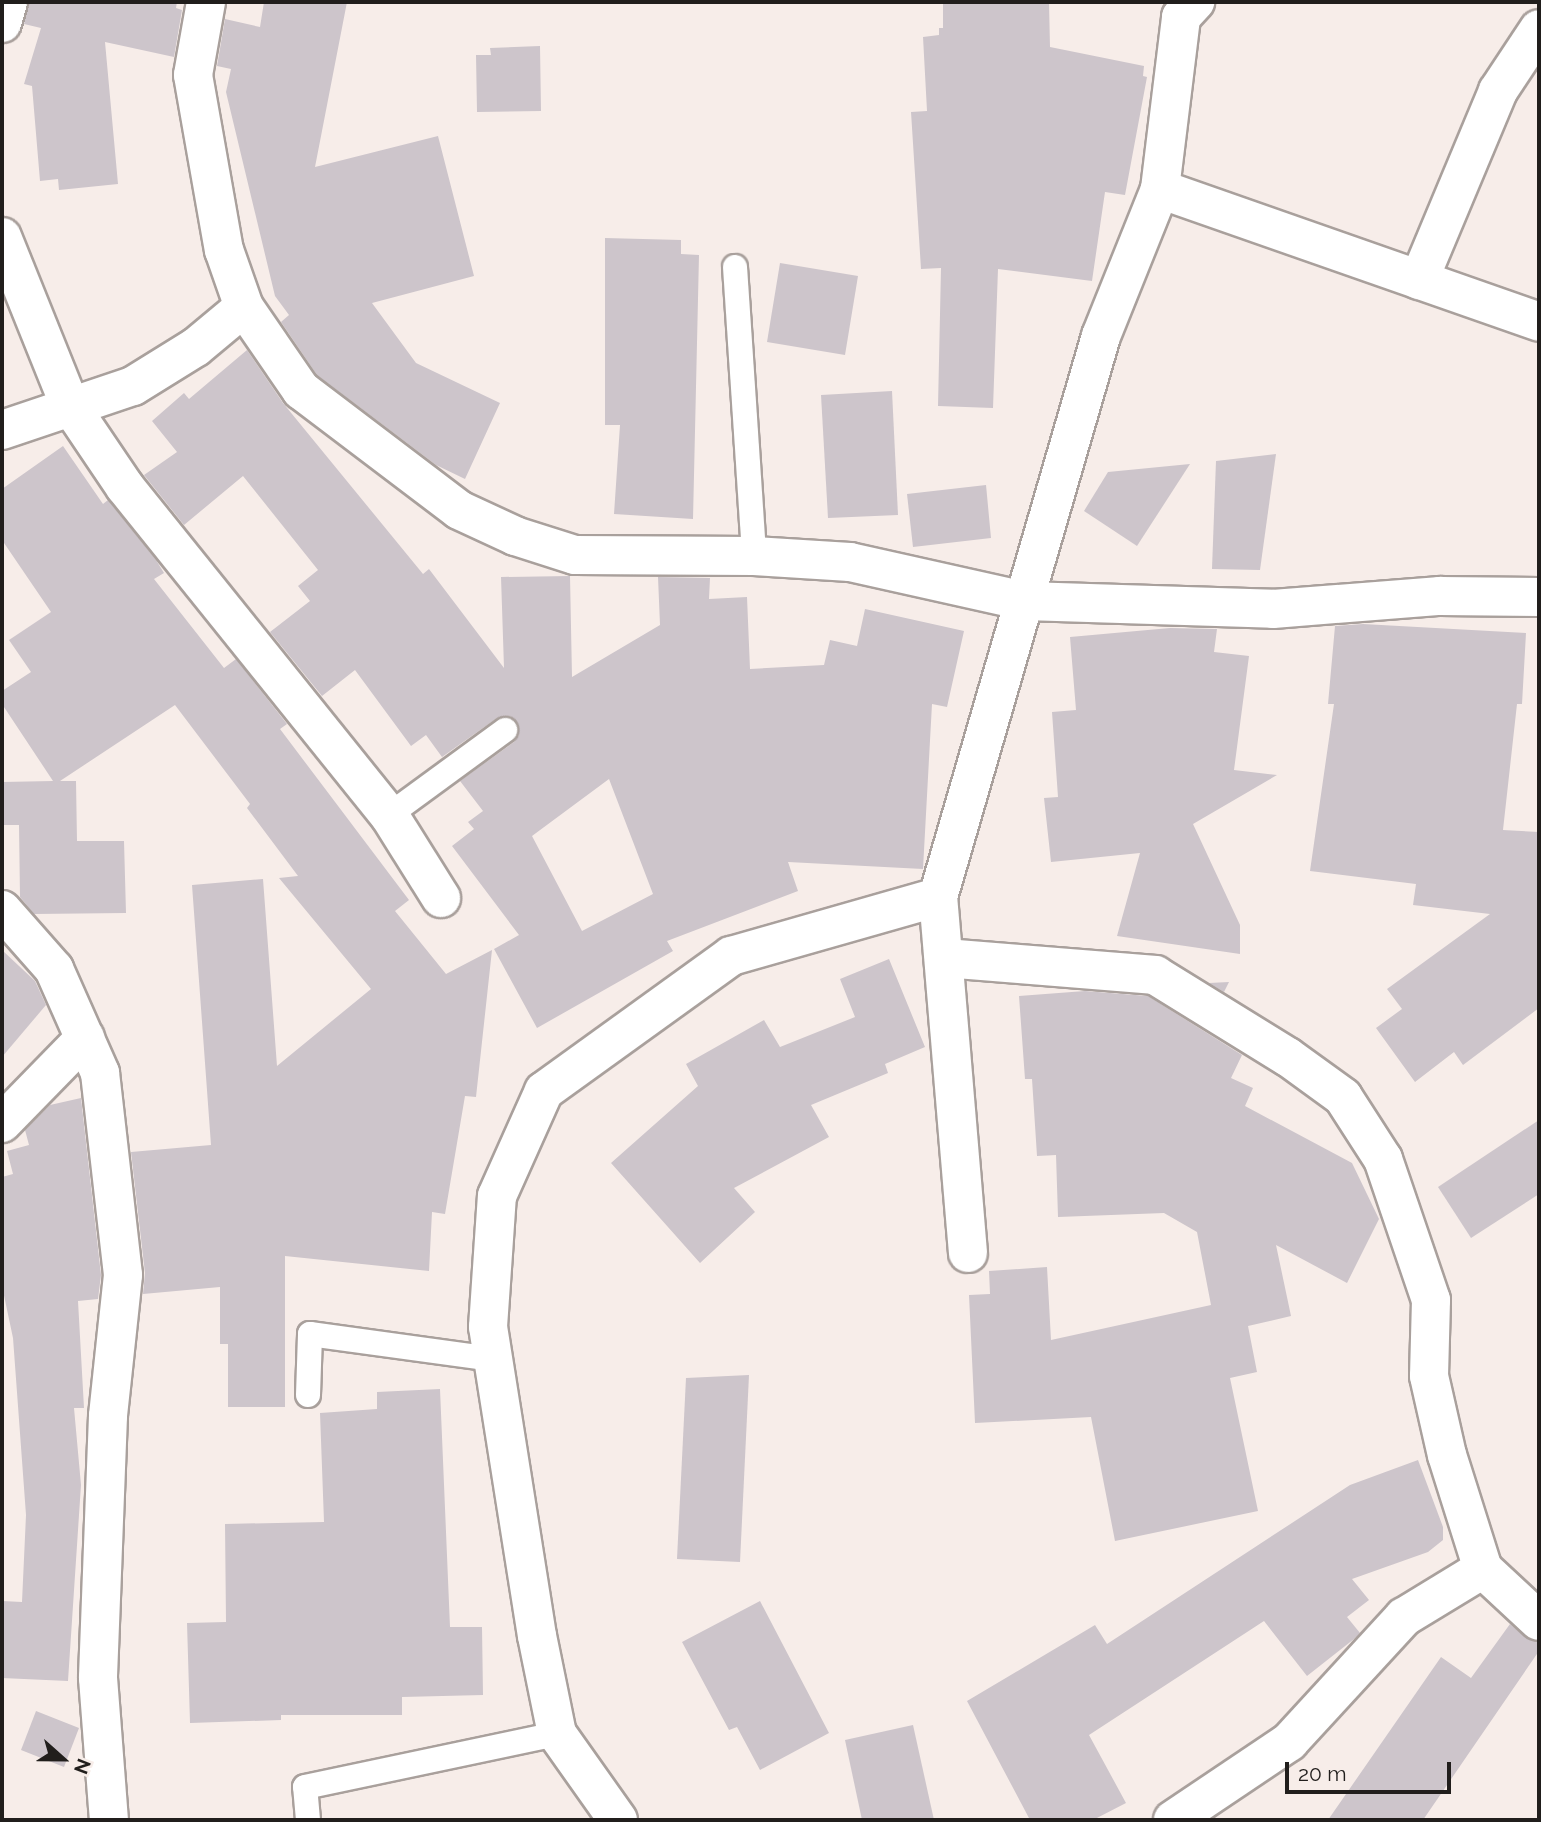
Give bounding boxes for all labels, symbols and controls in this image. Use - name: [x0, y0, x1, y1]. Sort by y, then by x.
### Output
- north arrow: [28, 1724, 98, 1794]
- scale bar: [1289, 1748, 1455, 1792]
- text: N: [70, 1756, 95, 1777]
- text: 20 m: [1298, 1761, 1346, 1786]

